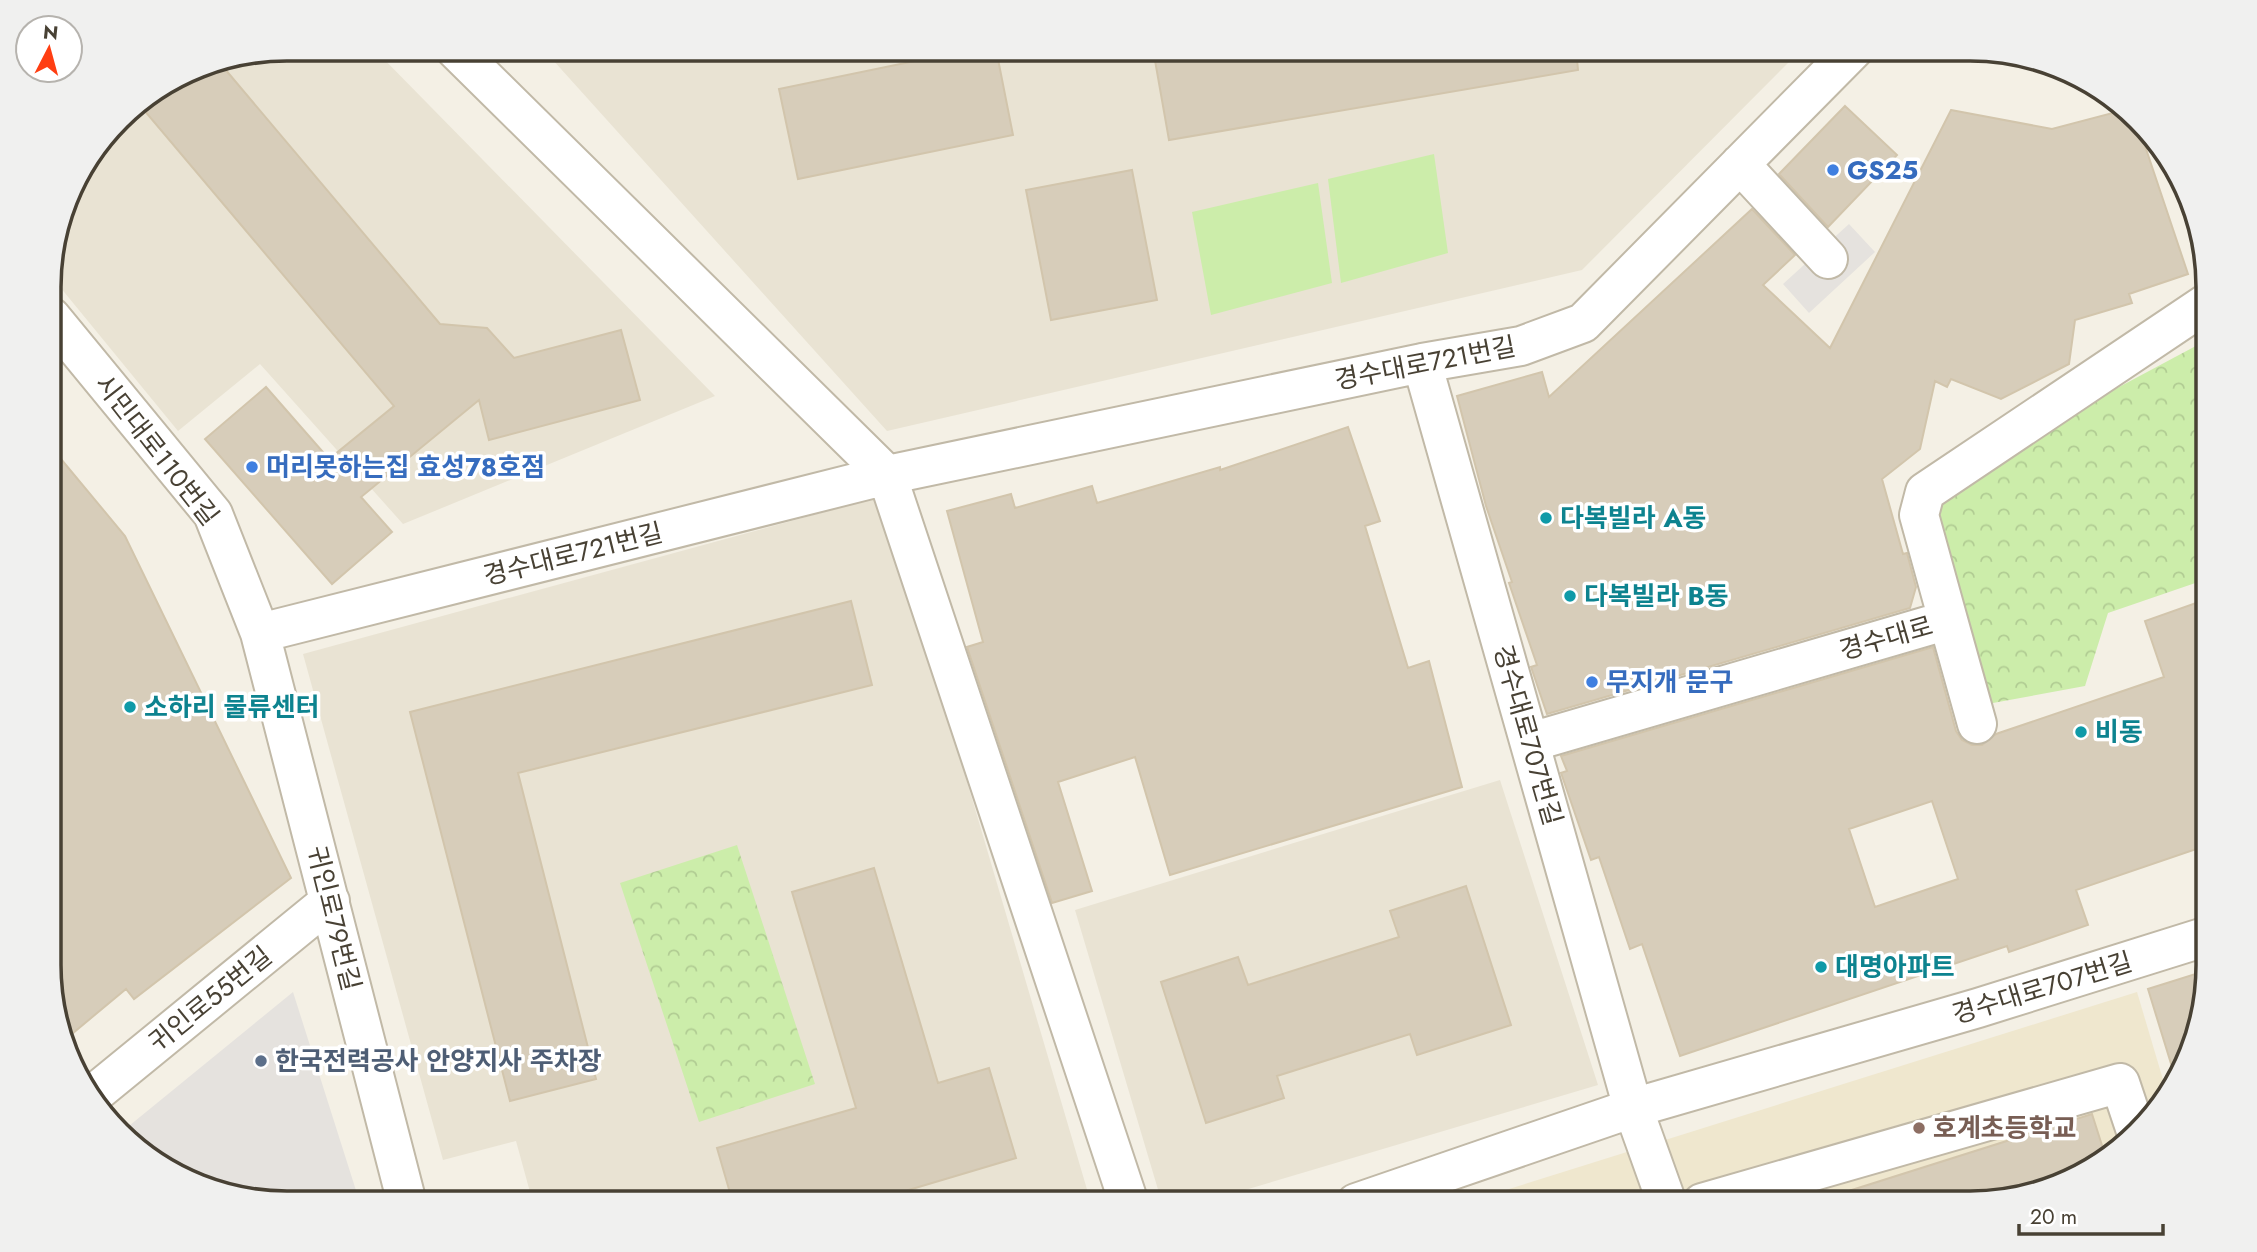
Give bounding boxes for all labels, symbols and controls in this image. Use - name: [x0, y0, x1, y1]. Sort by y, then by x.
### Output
- north arrow: [14, 14, 84, 84]
- text: N: [42, 18, 60, 47]
- place label: GS25: [1847, 151, 1918, 189]
- marker: GS25: [1825, 162, 1841, 178]
- street label: 경수대로721번길: [1331, 327, 1519, 399]
- street label: 시민대로110번길: [86, 366, 228, 534]
- place label: 머리못하는집 효성78호점: [266, 448, 545, 486]
- marker: 머리못하는집 효성78호점: [244, 459, 260, 475]
- place label: 다복빌라 A동: [1560, 499, 1707, 537]
- marker: 다복빌라 A동: [1538, 510, 1554, 526]
- street label: 경수대로721번길: [479, 513, 667, 595]
- place label: 다복빌라 B동: [1584, 577, 1729, 615]
- marker: 다복빌라 B동: [1562, 588, 1578, 604]
- street label: 경수대로: [1835, 607, 1937, 669]
- street label: 경수대로707번길: [1484, 640, 1572, 830]
- place label: 무지개 문구: [1606, 663, 1733, 701]
- marker: 무지개 문구: [1584, 674, 1600, 690]
- place label: 소하리 물류센터: [144, 688, 319, 726]
- marker: 소하리 물류센터: [122, 699, 138, 715]
- place label: 비동: [2095, 713, 2143, 751]
- marker: 비동: [2073, 724, 2089, 740]
- street label: 귀인로79번길: [298, 841, 370, 995]
- street label: 귀인로55번길: [140, 937, 280, 1061]
- street label: 경수대로707번길: [1947, 943, 2137, 1033]
- place label: 대명아파트: [1835, 948, 1955, 986]
- marker: 대명아파트: [1813, 959, 1829, 975]
- place label: 한국전력공사 안양지사 주차장: [275, 1042, 602, 1080]
- marker: 한국전력공사 안양지사 주차장: [253, 1053, 269, 1069]
- place label: 호계초등학교: [1933, 1109, 2077, 1147]
- marker: 호계초등학교: [1911, 1120, 1927, 1136]
- scale bar: [2019, 1192, 2162, 1236]
- text: 20 m: [2030, 1202, 2077, 1232]

